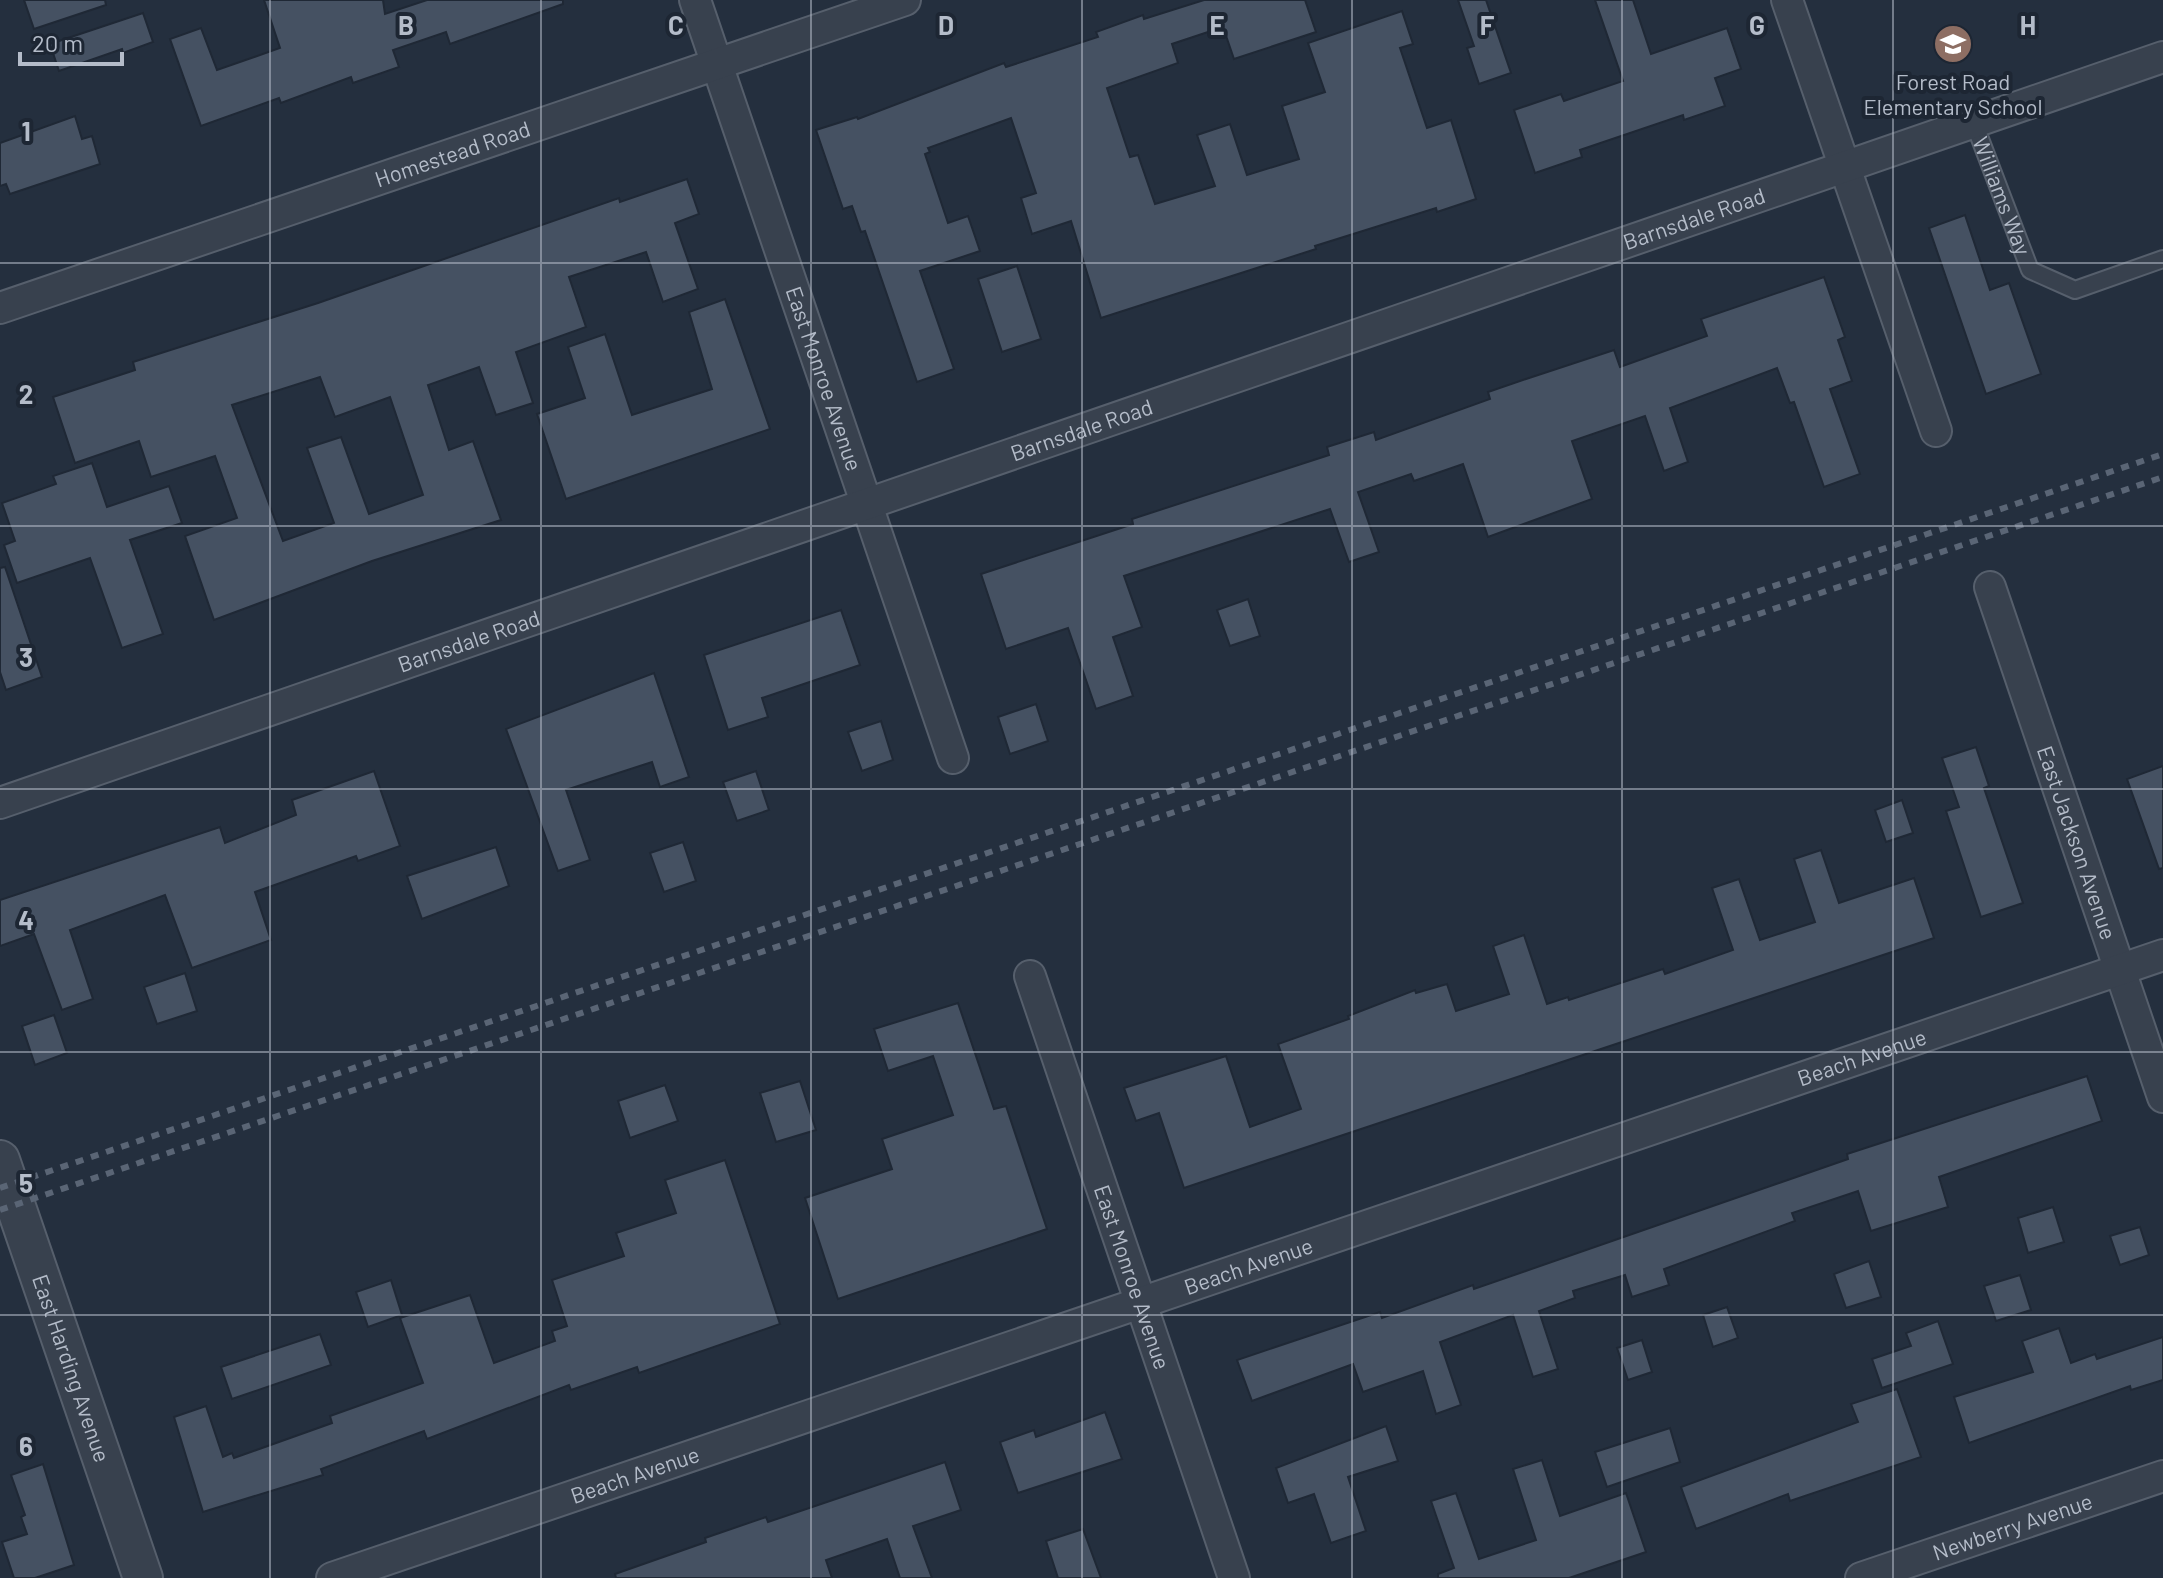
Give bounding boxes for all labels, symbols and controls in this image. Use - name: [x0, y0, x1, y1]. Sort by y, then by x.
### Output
- text: B: [398, 9, 414, 40]
- text: C: [668, 9, 684, 40]
- text: D: [938, 9, 954, 40]
- text: E: [1209, 9, 1225, 40]
- text: F: [1480, 9, 1495, 40]
- text: G: [1749, 9, 1765, 40]
- text: H: [2020, 9, 2036, 40]
- scale bar: [20, 16, 122, 66]
- school or university icon: Forest Road Elementary School: [1932, 23, 1974, 65]
- text: 20 m: [32, 28, 83, 57]
- place label: Forest Road Elementary School: [1863, 68, 2043, 119]
- text: 1: [21, 115, 31, 146]
- street label: Homestead Road: [371, 115, 533, 191]
- street label: Williams Way: [1968, 133, 2037, 258]
- street label: Barnsdale Road: [1619, 181, 1768, 254]
- street label: East Monroe Avenue: [781, 283, 868, 474]
- text: 2: [19, 378, 33, 409]
- street label: Barnsdale Road: [1007, 393, 1156, 466]
- street label: Barnsdale Road: [394, 604, 543, 677]
- text: 3: [19, 641, 33, 672]
- street label: East Jackson Avenue: [2033, 742, 2123, 943]
- text: 4: [18, 904, 34, 935]
- street label: Beach Avenue: [1794, 1023, 1929, 1090]
- text: 5: [19, 1167, 33, 1198]
- street label: East Monroe Avenue: [1090, 1181, 1176, 1372]
- street label: Beach Avenue: [1180, 1231, 1316, 1299]
- street label: East Harding Avenue: [28, 1271, 116, 1465]
- text: 6: [19, 1430, 33, 1461]
- street label: Beach Avenue: [567, 1440, 702, 1508]
- street label: Newberry Avenue: [1929, 1487, 2096, 1565]

